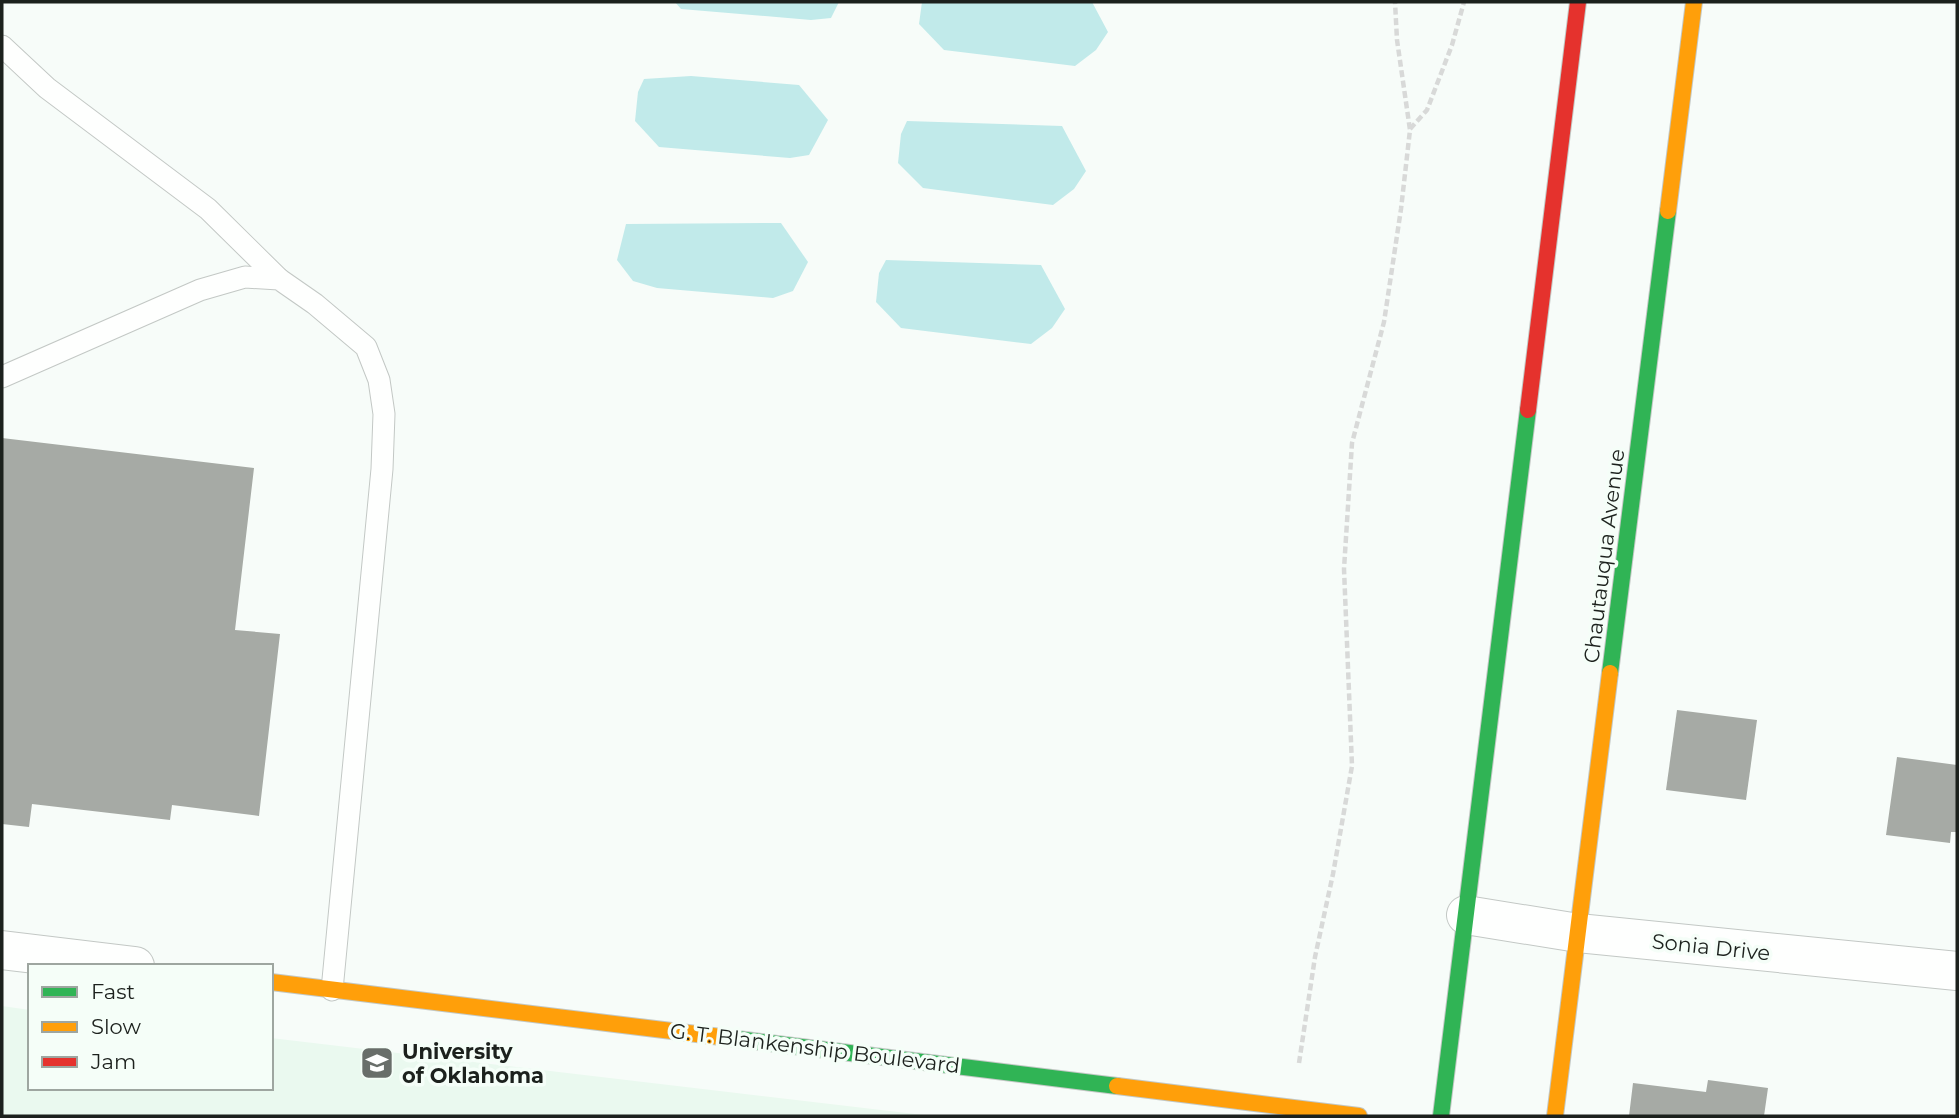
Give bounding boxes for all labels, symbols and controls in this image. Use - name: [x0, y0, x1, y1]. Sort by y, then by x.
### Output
- street label: Chautauqua Avenue: [1578, 447, 1630, 665]
- street label: Sonia Drive: [1651, 928, 1771, 966]
- legend: [28, 964, 273, 1090]
- text: Fast: [91, 979, 135, 1004]
- text: Slow: [91, 1014, 141, 1039]
- street label: G. T. Blankenship Boulevard: [669, 1018, 961, 1078]
- place label: University of Oklahoma: [402, 1039, 544, 1088]
- school or university icon: University of Oklahoma: [358, 1044, 396, 1082]
- text: Jam: [90, 1049, 136, 1074]

